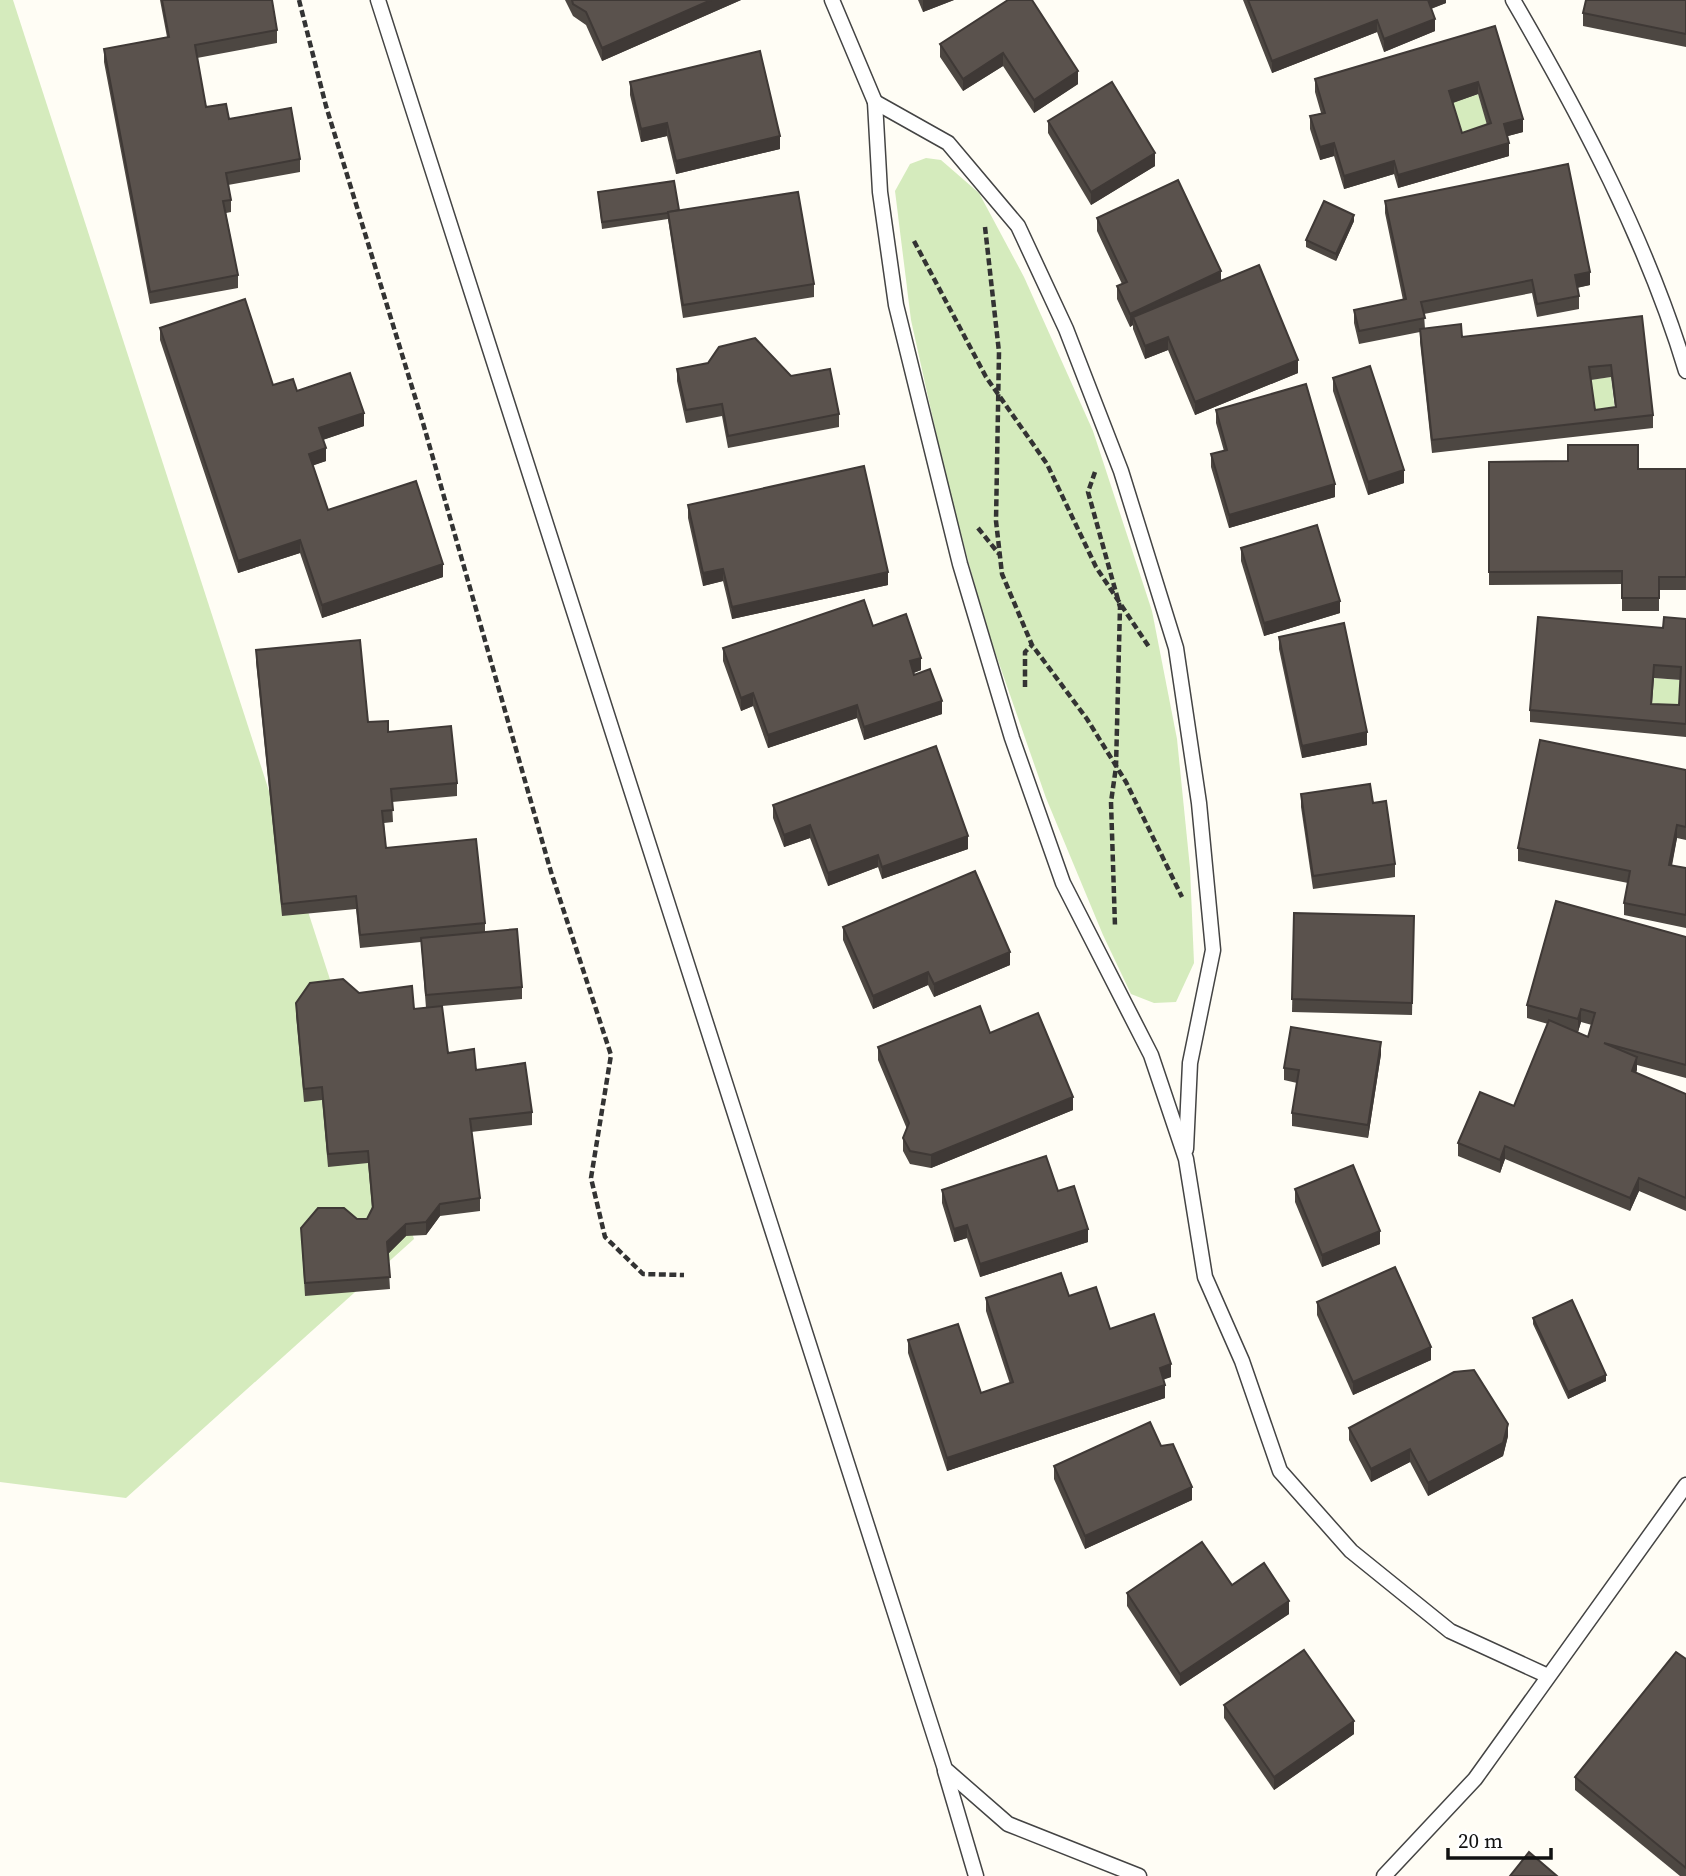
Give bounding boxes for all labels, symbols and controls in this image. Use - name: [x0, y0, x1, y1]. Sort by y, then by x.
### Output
- scale bar: [1448, 1816, 1551, 1860]
- text: 20 m: [1458, 1826, 1503, 1855]

